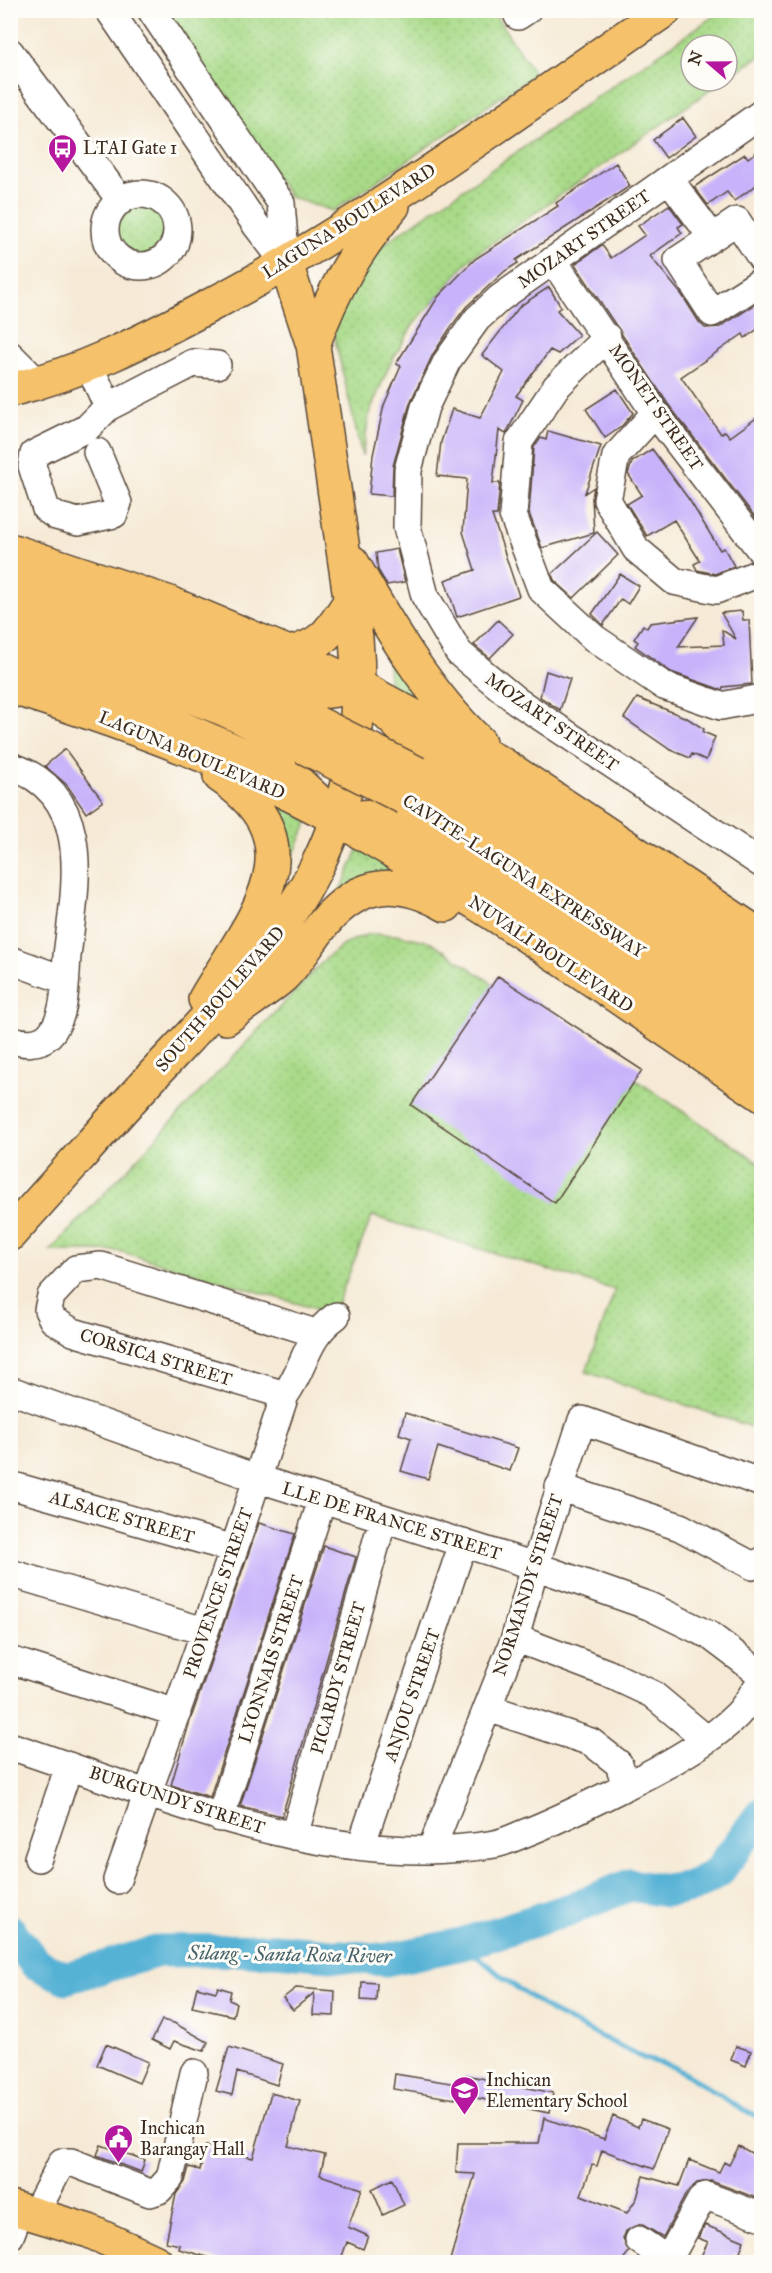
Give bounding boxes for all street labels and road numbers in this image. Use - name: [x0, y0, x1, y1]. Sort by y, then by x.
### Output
- street label: LAGUNA BOULEVARD: [258, 159, 440, 283]
- street label: MOZART STREET: [513, 185, 655, 293]
- street label: MONET STREET: [604, 339, 708, 475]
- street label: MOZART STREET: [481, 668, 623, 776]
- street label: LAGUNA BOULEVARD: [96, 706, 288, 804]
- street label: CAVITE–LAGUNA EXPRESSWAY: [399, 789, 650, 963]
- street label: NUVALI BOULEVARD: [464, 891, 638, 1017]
- street label: SOUTH BOULEVARD: [151, 922, 289, 1076]
- street label: CORSICA STREET: [77, 1323, 235, 1391]
- street label: LLE DE FRANCE STREET: [280, 1477, 504, 1565]
- street label: ALSACE STREET: [46, 1485, 197, 1548]
- street label: NORMANDY STREET: [488, 1491, 568, 1679]
- street label: PROVENCE STREET: [178, 1505, 258, 1681]
- street label: LYONNAIS STREET: [233, 1572, 309, 1746]
- street label: PICARDY STREET: [306, 1599, 370, 1757]
- street label: ANJOU STREET: [379, 1625, 446, 1766]
- street label: BURGUNDY STREET: [86, 1761, 268, 1839]

